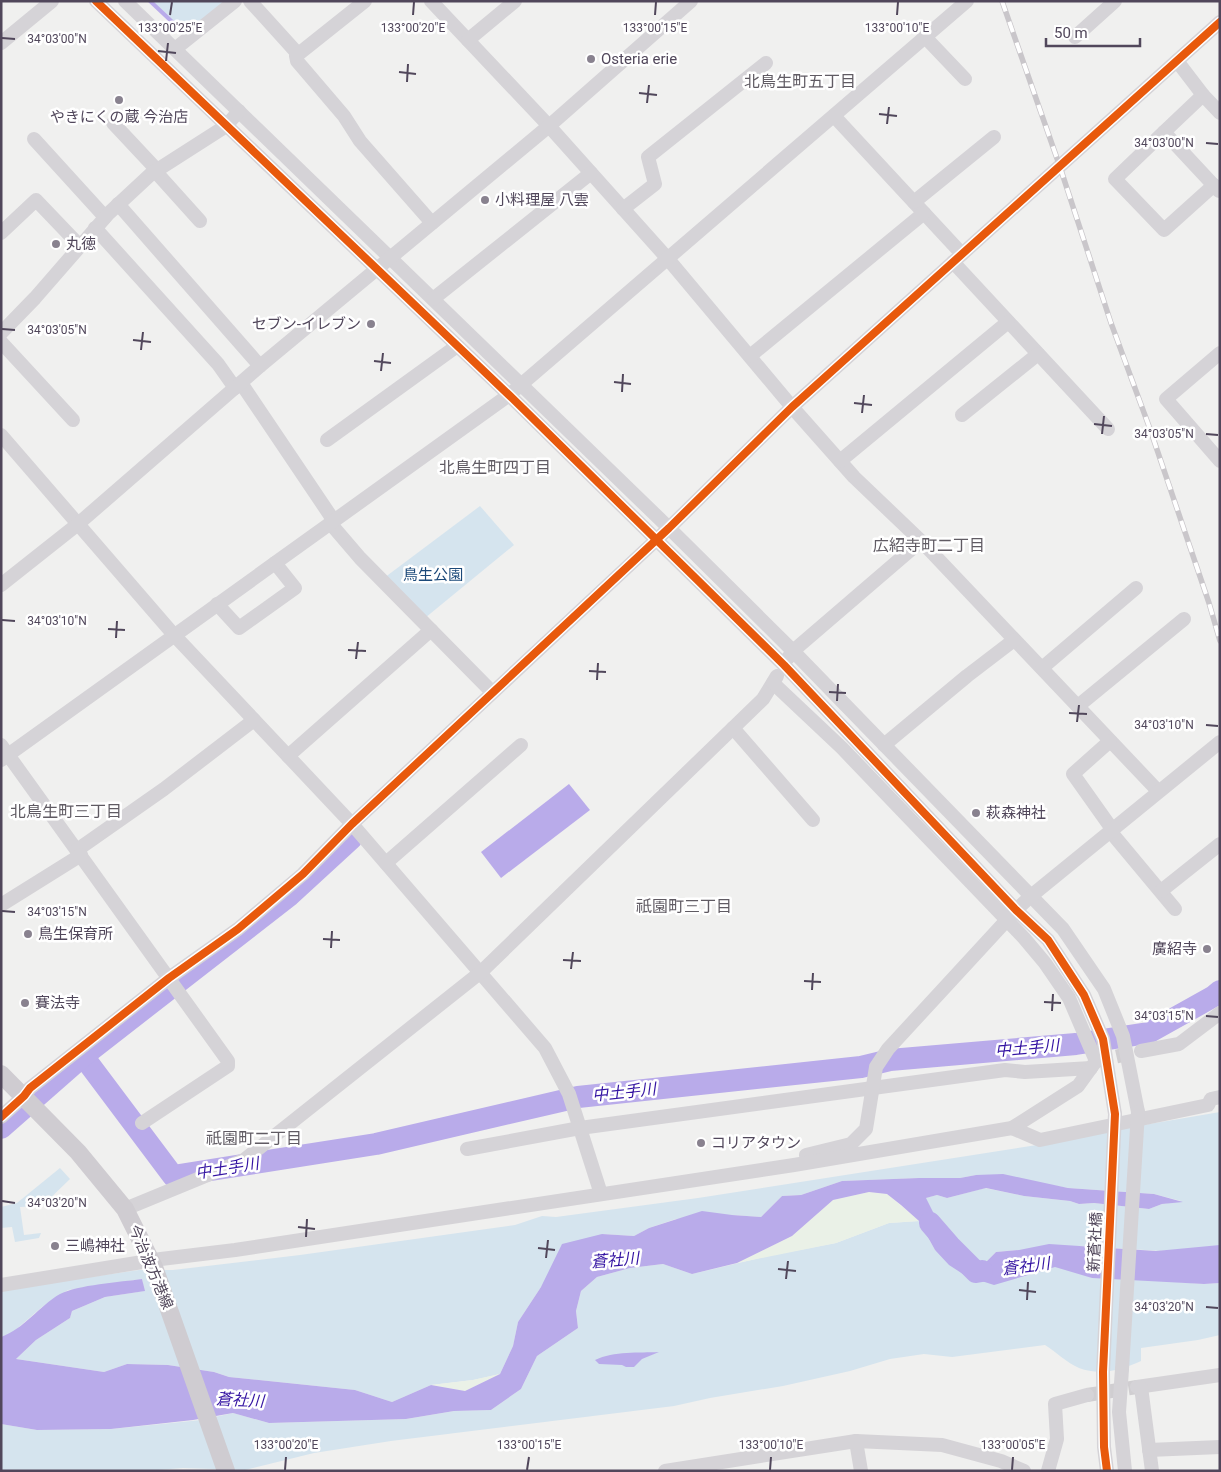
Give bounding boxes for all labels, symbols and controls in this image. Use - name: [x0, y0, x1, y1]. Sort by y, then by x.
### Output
- scale bar: [1046, 15, 1140, 47]
- text: 133°00'25"E: [138, 21, 202, 35]
- text: 133°00'20"E: [381, 21, 445, 35]
- text: 133°00'15"E: [623, 21, 687, 35]
- text: 133°00'10"E: [865, 21, 929, 35]
- text: 50 m: [1054, 24, 1088, 42]
- text: 34°03'00"N: [27, 32, 87, 46]
- place label: Osteria erie: [601, 50, 677, 68]
- marker: Osteria erie: [585, 53, 597, 65]
- district label: 北鳥生町五丁目: [744, 72, 856, 91]
- marker: やきにくの蔵 今治店: [113, 94, 125, 106]
- place label: やきにくの蔵 今治店: [50, 108, 188, 126]
- text: 34°03'00"N: [1134, 136, 1194, 150]
- place label: 小料理屋 八雲: [495, 191, 589, 209]
- marker: 小料理屋 八雲: [479, 194, 491, 206]
- place label: 丸徳: [66, 235, 96, 253]
- marker: 丸徳: [50, 238, 62, 250]
- place label: セブン-イレブン: [252, 315, 361, 333]
- marker: セブン-イレブン: [365, 318, 377, 330]
- text: 34°03'05"N: [27, 323, 87, 337]
- text: 34°03'05"N: [1134, 427, 1194, 441]
- district label: 北鳥生町四丁目: [439, 458, 551, 477]
- district label: 広紹寺町二丁目: [873, 536, 985, 555]
- park label: 鳥生公園: [403, 566, 463, 584]
- text: 34°03'10"N: [27, 614, 87, 628]
- text: 34°03'10"N: [1134, 718, 1194, 732]
- district label: 北鳥生町三丁目: [10, 802, 122, 821]
- place label: 萩森神社: [986, 804, 1046, 822]
- marker: 萩森神社: [970, 807, 982, 819]
- district label: 祇園町三丁目: [636, 897, 732, 916]
- text: 34°03'15"N: [27, 905, 87, 919]
- place label: 鳥生保育所: [38, 925, 113, 943]
- marker: 鳥生保育所: [22, 928, 34, 940]
- place label: 廣紹寺: [1152, 940, 1197, 958]
- marker: 廣紹寺: [1201, 943, 1213, 955]
- place label: 賽法寺: [35, 994, 80, 1012]
- marker: 賽法寺: [19, 997, 31, 1009]
- text: 34°03'15"N: [1134, 1009, 1194, 1023]
- water label: 中土手川: [994, 1036, 1062, 1060]
- water label: 中土手川: [591, 1079, 659, 1105]
- district label: 祇園町二丁目: [206, 1129, 302, 1148]
- place label: コリアタウン: [711, 1134, 801, 1152]
- marker: コリアタウン: [695, 1137, 707, 1149]
- water label: 中土手川: [194, 1153, 262, 1182]
- text: 34°03'20"N: [27, 1196, 87, 1210]
- street label: 新蒼社橋: [1084, 1212, 1106, 1272]
- street label: 今治波方港線: [125, 1222, 177, 1312]
- place label: 三嶋神社: [65, 1237, 125, 1255]
- marker: 三嶋神社: [49, 1240, 61, 1252]
- water label: 蒼社川: [590, 1248, 642, 1272]
- water label: 蒼社川: [1001, 1253, 1053, 1278]
- text: 34°03'20"N: [1134, 1300, 1194, 1314]
- water label: 蒼社川: [216, 1389, 266, 1411]
- text: 133°00'20"E: [254, 1438, 318, 1452]
- text: 133°00'15"E: [497, 1438, 561, 1452]
- text: 133°00'10"E: [739, 1438, 803, 1452]
- text: 133°00'05"E: [981, 1438, 1045, 1452]

